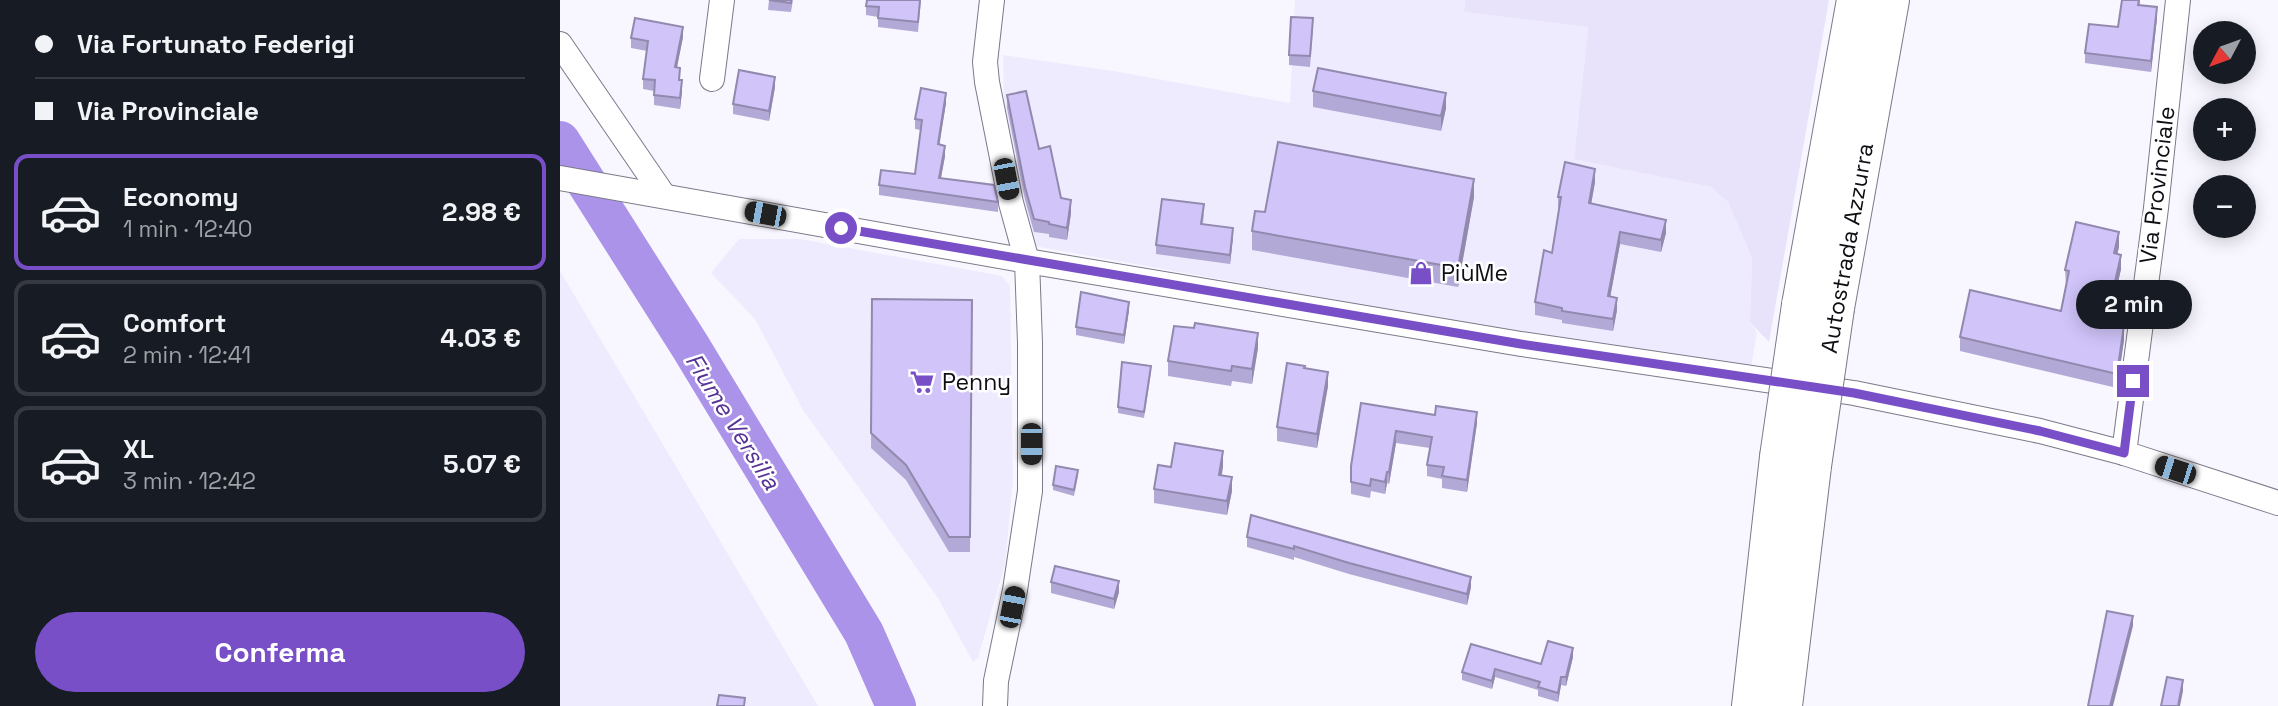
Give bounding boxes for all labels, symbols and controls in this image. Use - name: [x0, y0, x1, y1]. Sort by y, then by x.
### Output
- north arrow: [2193, 21, 2256, 84]
- map controls: [2193, 21, 2256, 238]
- text: Via Fortunato Federigi: [77, 27, 355, 61]
- text: Via Provinciale: [77, 94, 259, 128]
- button: +: [2193, 98, 2256, 161]
- street label: Via Provinciale: [2132, 104, 2182, 266]
- street label: Autostrada Azzurra: [1814, 141, 1880, 355]
- car: [992, 156, 1021, 202]
- button: −: [2193, 175, 2256, 238]
- text: Economy: [123, 180, 239, 214]
- icon: car: [39, 181, 102, 244]
- text: 2.98 €: [442, 195, 521, 229]
- car: [743, 200, 788, 228]
- route start: [825, 212, 857, 244]
- text: 1 min · 12:40: [123, 214, 253, 244]
- place label: PiùMe: [1441, 258, 1508, 288]
- shop icon: PiùMe: [1407, 259, 1435, 287]
- callout: 2 min: [2075, 280, 2191, 328]
- text: 2 min: [2104, 289, 2164, 319]
- text: Comfort: [123, 306, 226, 340]
- icon: car: [39, 307, 102, 370]
- text: 4.03 €: [440, 321, 521, 355]
- text: 2 min · 12:41: [123, 340, 251, 370]
- water label: Fiume Versilia: [679, 347, 787, 495]
- route end: [2117, 365, 2149, 397]
- place label: Penny: [942, 367, 1011, 397]
- supermarket icon: Penny: [908, 368, 936, 396]
- car: [1021, 423, 1042, 465]
- text: XL: [123, 432, 154, 466]
- icon: car: [39, 433, 102, 496]
- text: 5.07 €: [443, 447, 521, 481]
- car: [2152, 454, 2199, 486]
- text: 3 min · 12:42: [123, 466, 256, 496]
- car: [998, 584, 1027, 630]
- button: Conferma: [35, 612, 525, 692]

